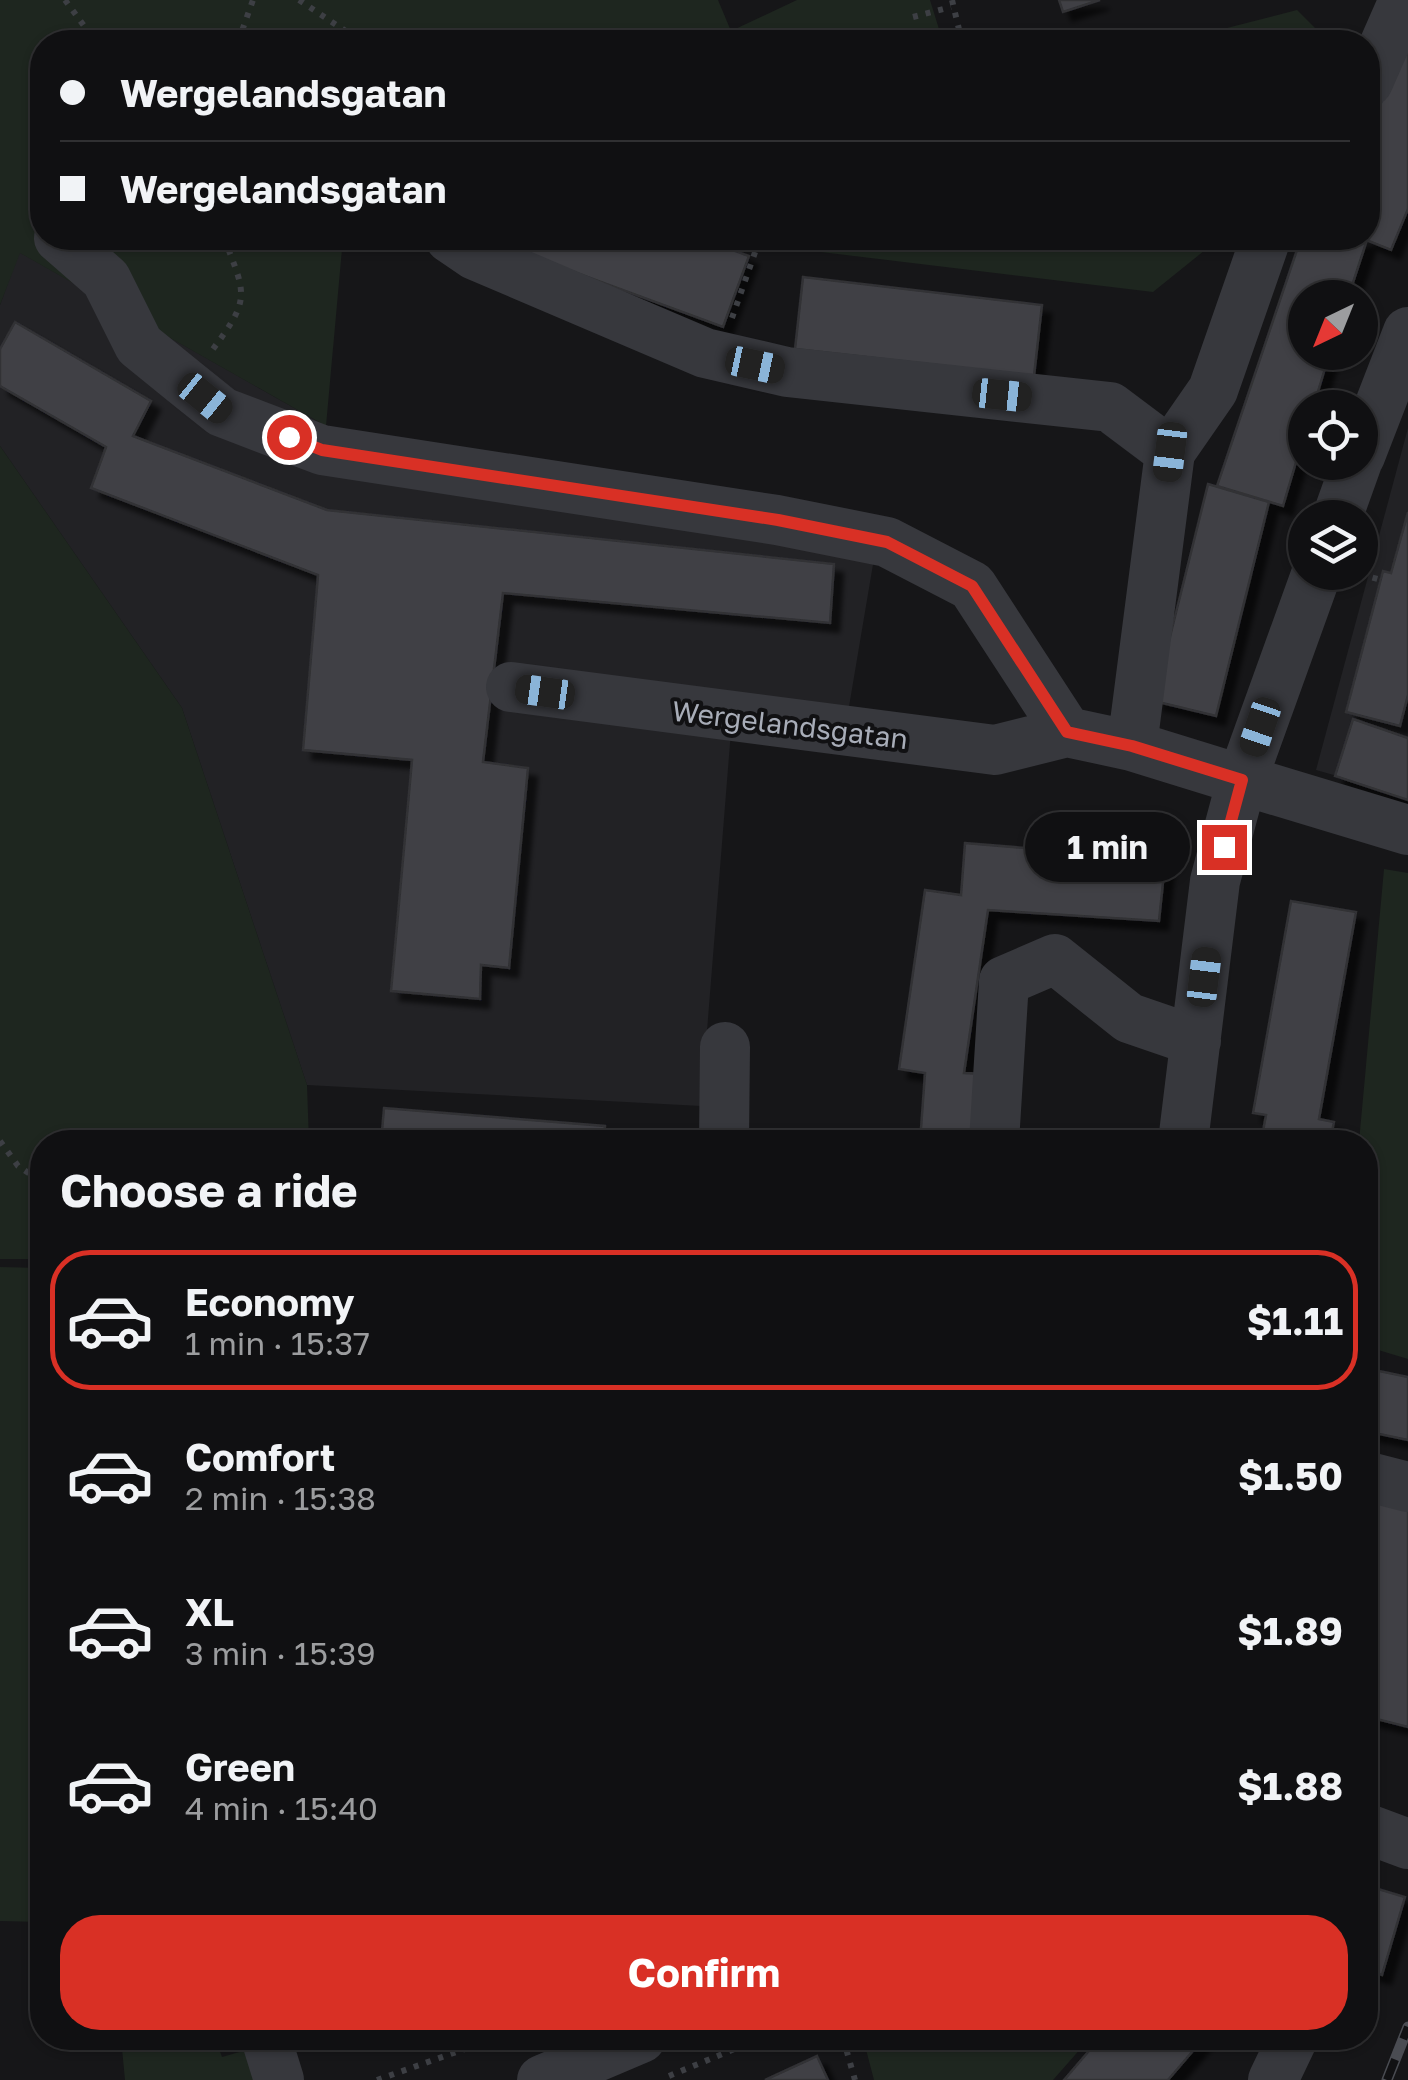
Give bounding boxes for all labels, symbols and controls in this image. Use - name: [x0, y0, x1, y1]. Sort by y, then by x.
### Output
- text: Wergelandsgatan: [120, 70, 447, 115]
- text: Wergelandsgatan: [120, 166, 447, 211]
- north arrow: [1288, 280, 1378, 370]
- map controls: [1288, 280, 1378, 590]
- car: [723, 344, 787, 386]
- car: [172, 367, 238, 429]
- car: [971, 377, 1033, 413]
- button: locate: [1288, 390, 1378, 480]
- route start: [267, 415, 312, 460]
- car: [1151, 420, 1189, 484]
- button: layers: [1288, 500, 1378, 590]
- car: [513, 673, 577, 711]
- street label: Wergelandsgatan: [670, 694, 910, 755]
- car: [1236, 694, 1284, 760]
- callout: 1 min: [1024, 812, 1189, 882]
- route end: [1202, 825, 1247, 870]
- text: 1 min: [1067, 828, 1148, 866]
- car: [1185, 945, 1223, 1009]
- text: Choose a ride: [60, 1163, 358, 1217]
- icon: car: [65, 1275, 155, 1365]
- text: Economy: [185, 1279, 354, 1324]
- text: $1.11: [1247, 1298, 1343, 1343]
- text: 1 min · 15:37: [185, 1324, 370, 1362]
- icon: car: [65, 1430, 155, 1520]
- text: Comfort: [185, 1434, 335, 1479]
- text: $1.50: [1238, 1453, 1343, 1498]
- text: 2 min · 15:38: [185, 1479, 376, 1517]
- icon: car: [65, 1585, 155, 1675]
- text: XL: [185, 1589, 234, 1634]
- text: $1.89: [1237, 1608, 1343, 1653]
- text: 3 min · 15:39: [185, 1634, 376, 1672]
- icon: car: [65, 1740, 155, 1830]
- text: Green: [185, 1744, 295, 1789]
- text: $1.88: [1237, 1763, 1343, 1808]
- text: 4 min · 15:40: [185, 1789, 378, 1827]
- button: Confirm: [60, 1915, 1348, 2030]

